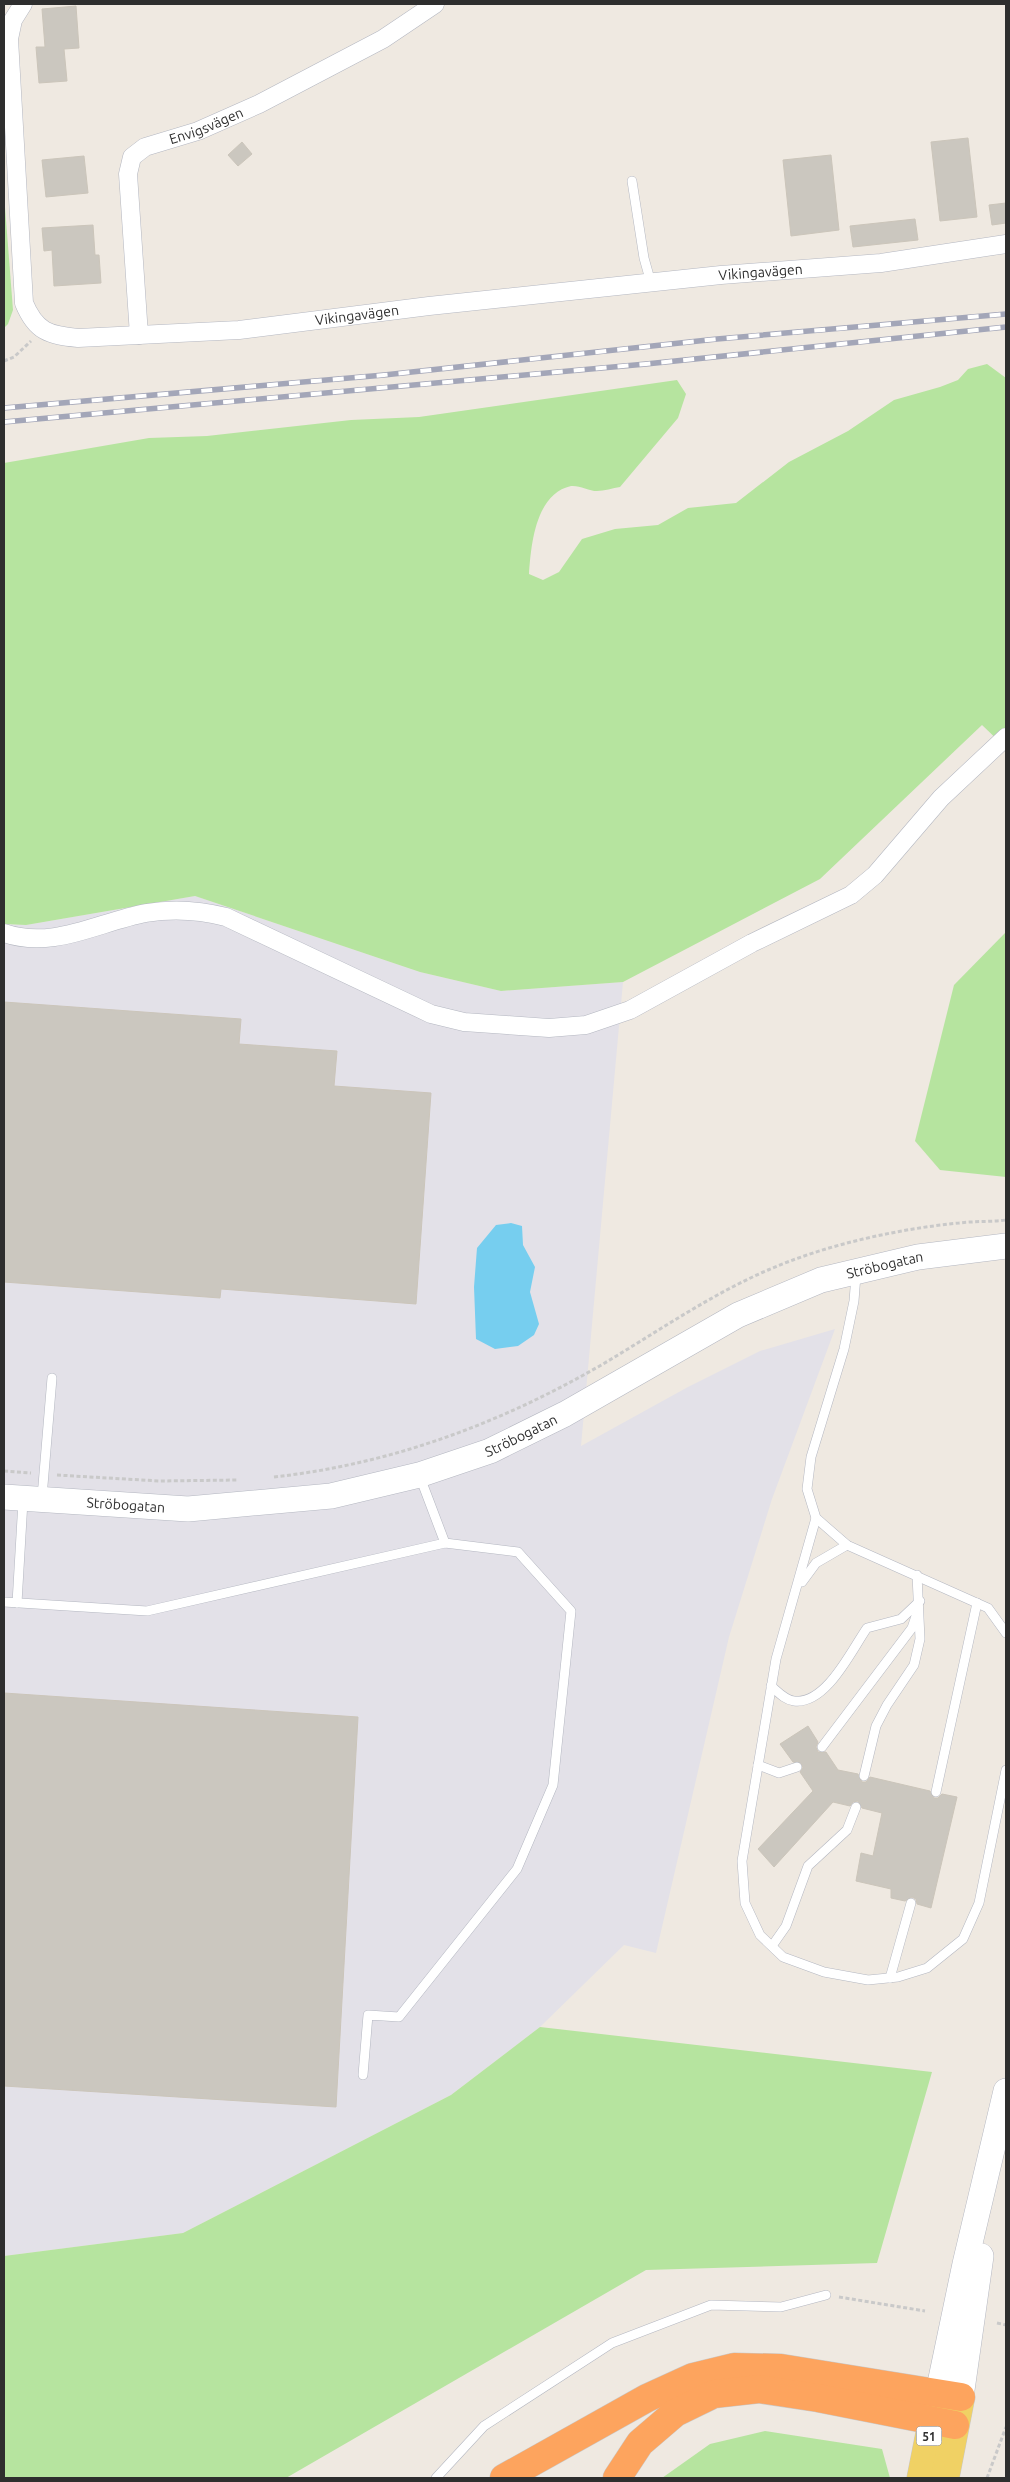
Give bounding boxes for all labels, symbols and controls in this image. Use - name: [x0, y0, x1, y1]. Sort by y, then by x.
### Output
- street label: Envigsvägen: [167, 104, 246, 147]
- street label: Vikingavägen: [718, 261, 803, 283]
- street label: Vikingavägen: [314, 302, 400, 328]
- street label: Ströbogatan: [845, 1248, 924, 1282]
- street label: Ströbogatan: [483, 1411, 560, 1460]
- street label: Ströbogatan: [86, 1494, 166, 1515]
- road number: 51: [916, 2426, 942, 2446]

